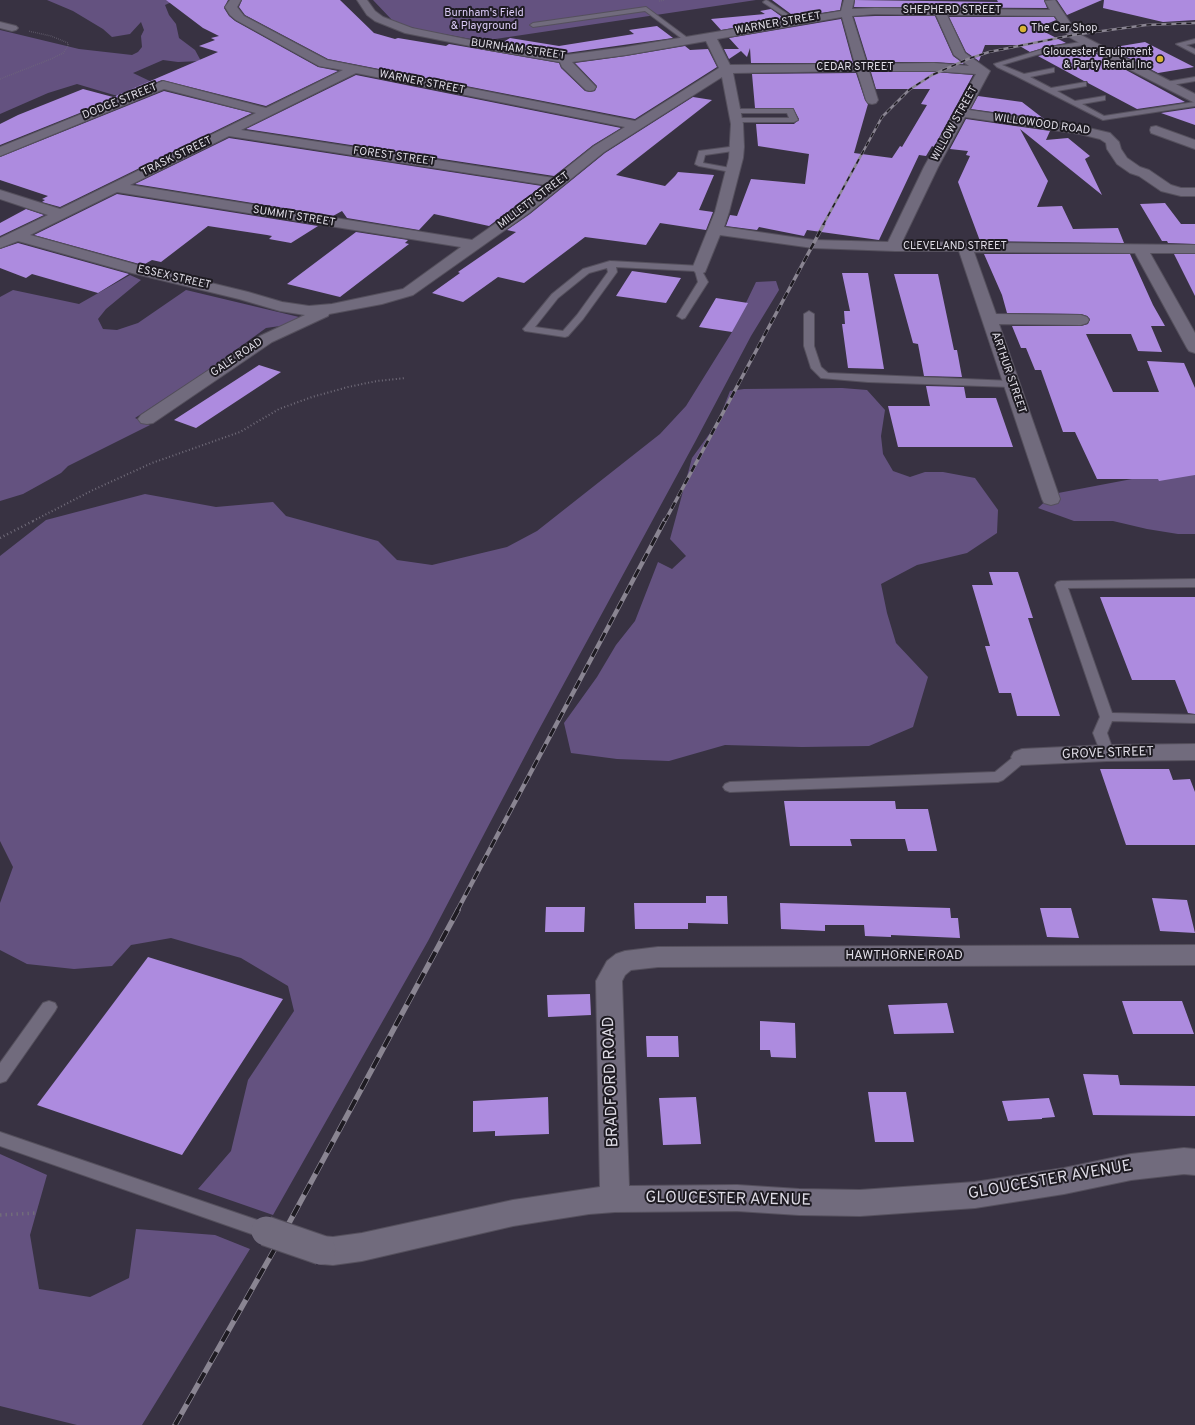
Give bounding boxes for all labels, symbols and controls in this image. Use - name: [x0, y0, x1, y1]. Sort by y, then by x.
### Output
- street label: SHEPHERD STREET: [903, 4, 1001, 18]
- park label: Burnham's Field & Playground: [444, 7, 524, 33]
- street label: WARNER STREET: [734, 10, 822, 38]
- place label: The Car Shop: [1031, 22, 1097, 36]
- marker: The Car Shop: [1018, 24, 1028, 34]
- street label: BURNHAM STREET: [470, 37, 566, 63]
- place label: Gloucester Equipment & Party Rental Inc: [1043, 46, 1152, 72]
- marker: Gloucester Equipment & Party Rental Inc: [1155, 54, 1165, 64]
- street label: CEDAR STREET: [816, 61, 894, 75]
- street label: WARNER STREET: [378, 68, 466, 98]
- street label: DODGE STREET: [81, 81, 159, 123]
- street label: WILLOW STREET: [929, 84, 981, 164]
- street label: WILLOWOOD ROAD: [993, 112, 1091, 138]
- street label: TRASK STREET: [140, 134, 214, 180]
- street label: FOREST STREET: [352, 145, 436, 169]
- street label: MILLETT STREET: [496, 170, 572, 232]
- street label: SUMMIT STREET: [252, 204, 336, 230]
- street label: CLEVELAND STREET: [903, 240, 1007, 254]
- street label: ESSEX STREET: [136, 263, 212, 293]
- street label: ARTHUR STREET: [988, 330, 1028, 416]
- street label: GALE ROAD: [209, 336, 265, 380]
- street label: GROVE STREET: [1062, 745, 1154, 763]
- street label: HAWTHORNE ROAD: [845, 948, 963, 964]
- street label: BRADFORD ROAD: [600, 1016, 624, 1148]
- street label: GLOUCESTER AVENUE: [967, 1157, 1133, 1205]
- street label: GLOUCESTER AVENUE: [645, 1189, 811, 1211]

